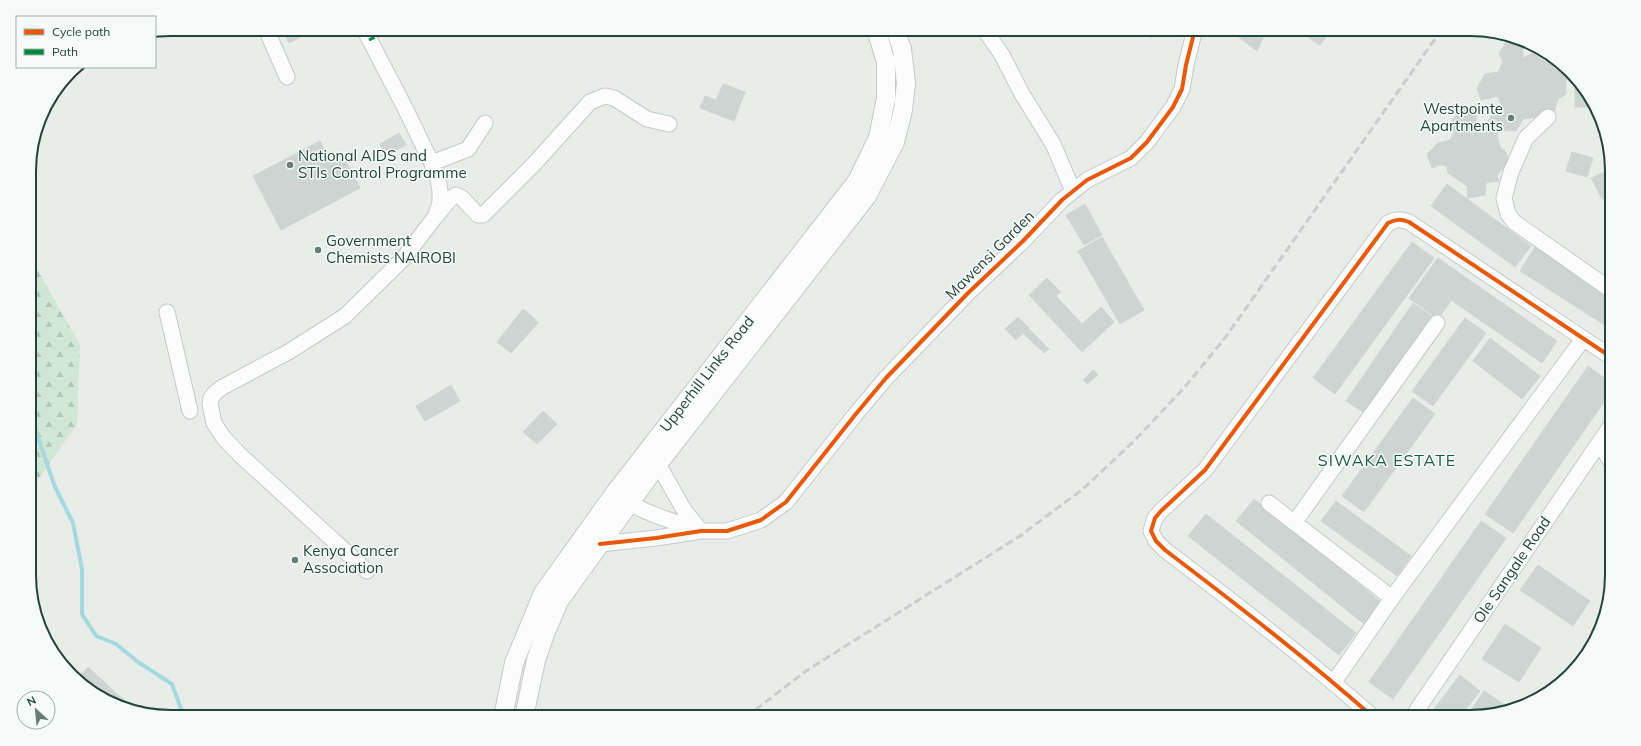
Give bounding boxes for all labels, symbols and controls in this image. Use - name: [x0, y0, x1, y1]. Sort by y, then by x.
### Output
- legend: [16, 16, 156, 68]
- text: Cycle path: [52, 24, 110, 39]
- text: Path: [52, 44, 78, 59]
- place label: Westpointe Apartments: [1420, 99, 1503, 135]
- marker: Westpointe Apartments: [1506, 113, 1516, 123]
- place label: National AIDS and STIs Control Programme: [298, 146, 467, 182]
- marker: National AIDS and STIs Control Programme: [285, 160, 295, 170]
- street label: Mawensi Garden: [941, 206, 1038, 303]
- place label: Government Chemists NAIROBI: [326, 231, 456, 267]
- marker: Government Chemists NAIROBI: [313, 245, 323, 255]
- street label: Upperhill Links Road: [655, 312, 758, 436]
- district label: SIWAKA ESTATE: [1318, 450, 1456, 470]
- street label: Ole Sangale Road: [1469, 513, 1554, 627]
- place label: Kenya Cancer Association: [303, 541, 399, 577]
- marker: Kenya Cancer Association: [290, 555, 300, 565]
- north arrow: [16, 690, 56, 730]
- text: N: [25, 693, 38, 709]

